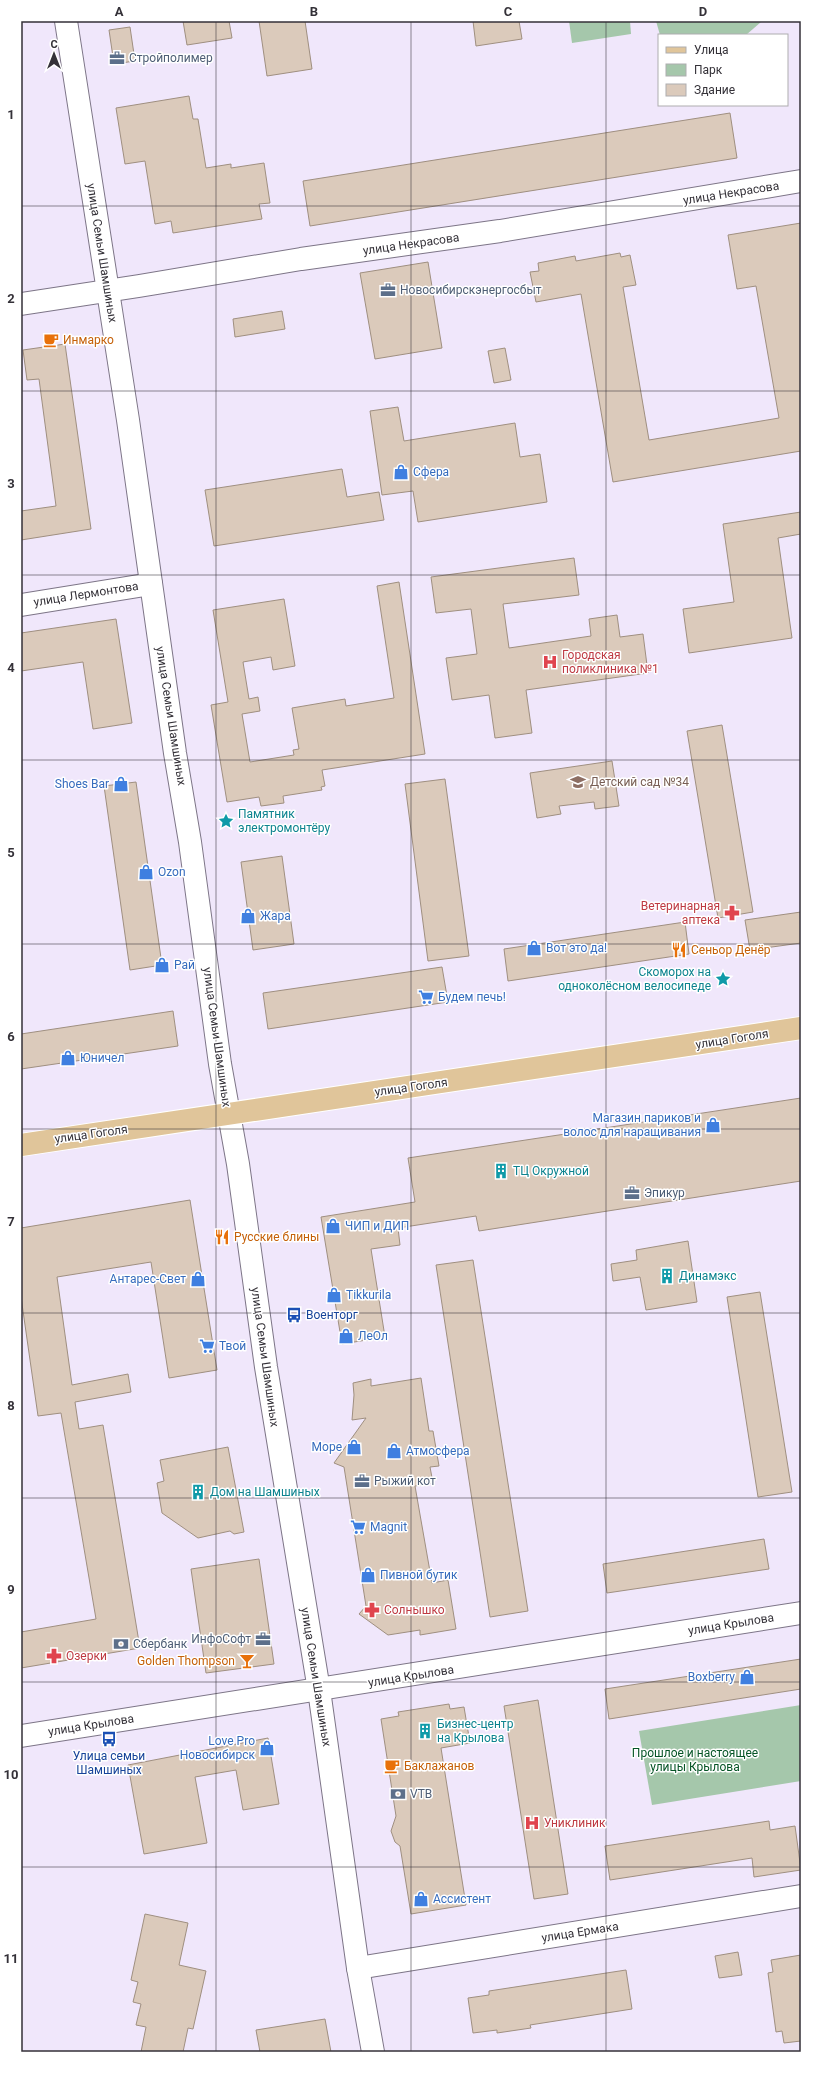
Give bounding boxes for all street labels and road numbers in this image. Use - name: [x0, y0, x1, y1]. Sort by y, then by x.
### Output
- street label: улица Некрасова: [682, 178, 780, 208]
- street label: улица Семьи Шамшиных: [84, 182, 120, 324]
- street label: улица Некрасова: [362, 230, 460, 258]
- street label: улица Лермонтова: [33, 579, 139, 609]
- street label: улица Семьи Шамшиных: [153, 645, 189, 787]
- street label: улица Семьи Шамшиных: [200, 966, 234, 1108]
- street label: улица Гоголя: [695, 1026, 769, 1052]
- street label: улица Гоголя: [374, 1075, 448, 1099]
- street label: улица Гоголя: [54, 1122, 128, 1146]
- street label: улица Семьи Шамшиных: [248, 1286, 282, 1428]
- street label: улица Семьи Шамшиных: [298, 1606, 334, 1748]
- street label: улица Крылова: [687, 1610, 775, 1638]
- street label: улица Крылова: [367, 1662, 455, 1690]
- street label: улица Крылова: [47, 1711, 135, 1739]
- street label: улица Ермака: [540, 1919, 620, 1945]

